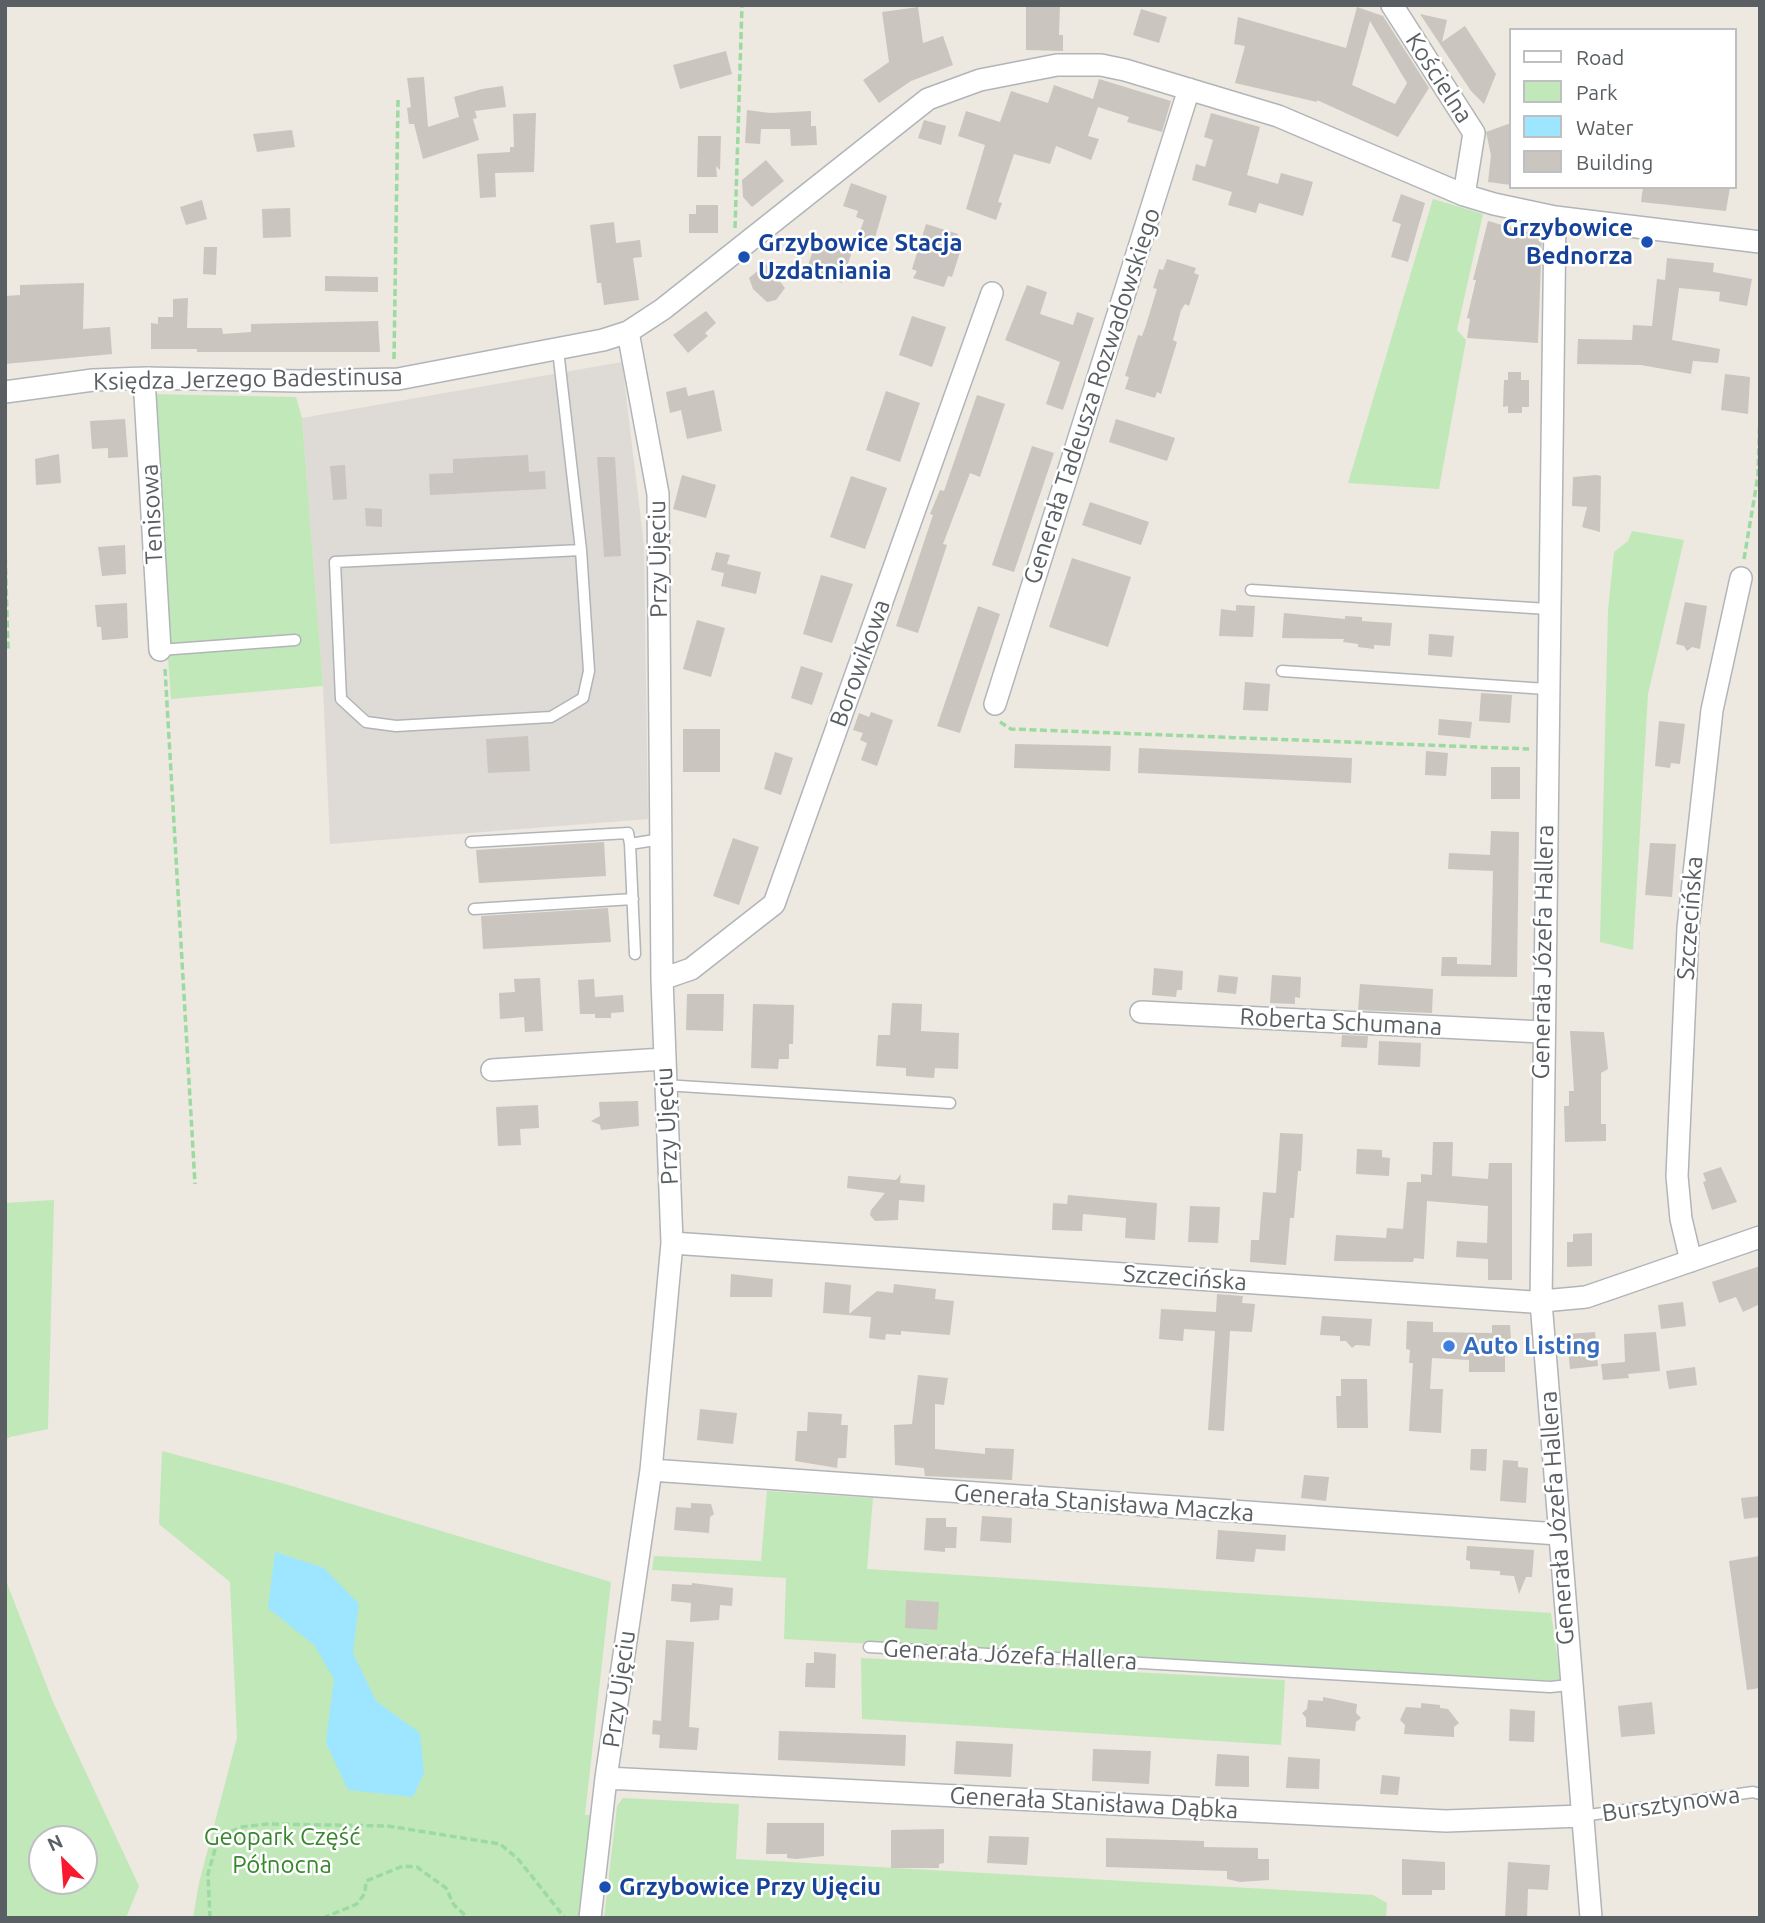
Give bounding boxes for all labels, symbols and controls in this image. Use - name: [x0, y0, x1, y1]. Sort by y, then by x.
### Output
- street label: Kościelna: [1399, 28, 1479, 128]
- legend: [1510, 28, 1737, 189]
- text: Road: [1576, 45, 1624, 69]
- text: Park: [1576, 80, 1618, 104]
- text: Water: [1576, 115, 1634, 139]
- text: Building: [1576, 150, 1653, 174]
- street label: Generała Tadeusza Rozwadowskiego: [1017, 204, 1167, 588]
- place label: Grzybowice Bednorza: [1502, 214, 1633, 270]
- place label: Grzybowice Stacja Uzdatniania: [758, 229, 963, 285]
- marker: Grzybowice Bednorza: [1639, 234, 1655, 250]
- marker: Grzybowice Stacja Uzdatniania: [736, 249, 752, 265]
- street label: Księdza Jerzego Badestinusa: [93, 362, 403, 396]
- street label: Tenisowa: [135, 463, 169, 565]
- street label: Przy Ujęciu: [643, 500, 673, 618]
- street label: Borowikowa: [824, 595, 896, 731]
- street label: Generała Józefa Hallera: [1526, 824, 1560, 1080]
- street label: Szczecińska: [1671, 855, 1709, 981]
- street label: Roberta Schumana: [1239, 1002, 1443, 1042]
- street label: Przy Ujęciu: [650, 1066, 684, 1186]
- street label: Szczecińska: [1122, 1259, 1248, 1297]
- place label: Auto Listing: [1463, 1332, 1600, 1360]
- marker: Auto Listing: [1441, 1338, 1457, 1354]
- street label: Generała Józefa Hallera: [1534, 1390, 1580, 1646]
- street label: Generała Stanisława Maczka: [953, 1478, 1255, 1528]
- street label: Przy Ujęciu: [597, 1629, 641, 1749]
- street label: Generała Józefa Hallera: [882, 1634, 1138, 1676]
- street label: Bursztynowa: [1600, 1780, 1742, 1828]
- street label: Generała Stanisława Dąbka: [949, 1781, 1239, 1825]
- park label: Geopark Część Północna: [204, 1823, 360, 1879]
- north arrow: [28, 1825, 98, 1895]
- text: N: [44, 1830, 66, 1856]
- place label: Grzybowice Przy Ujęciu: [619, 1873, 881, 1901]
- marker: Grzybowice Przy Ujęciu: [597, 1879, 613, 1895]

